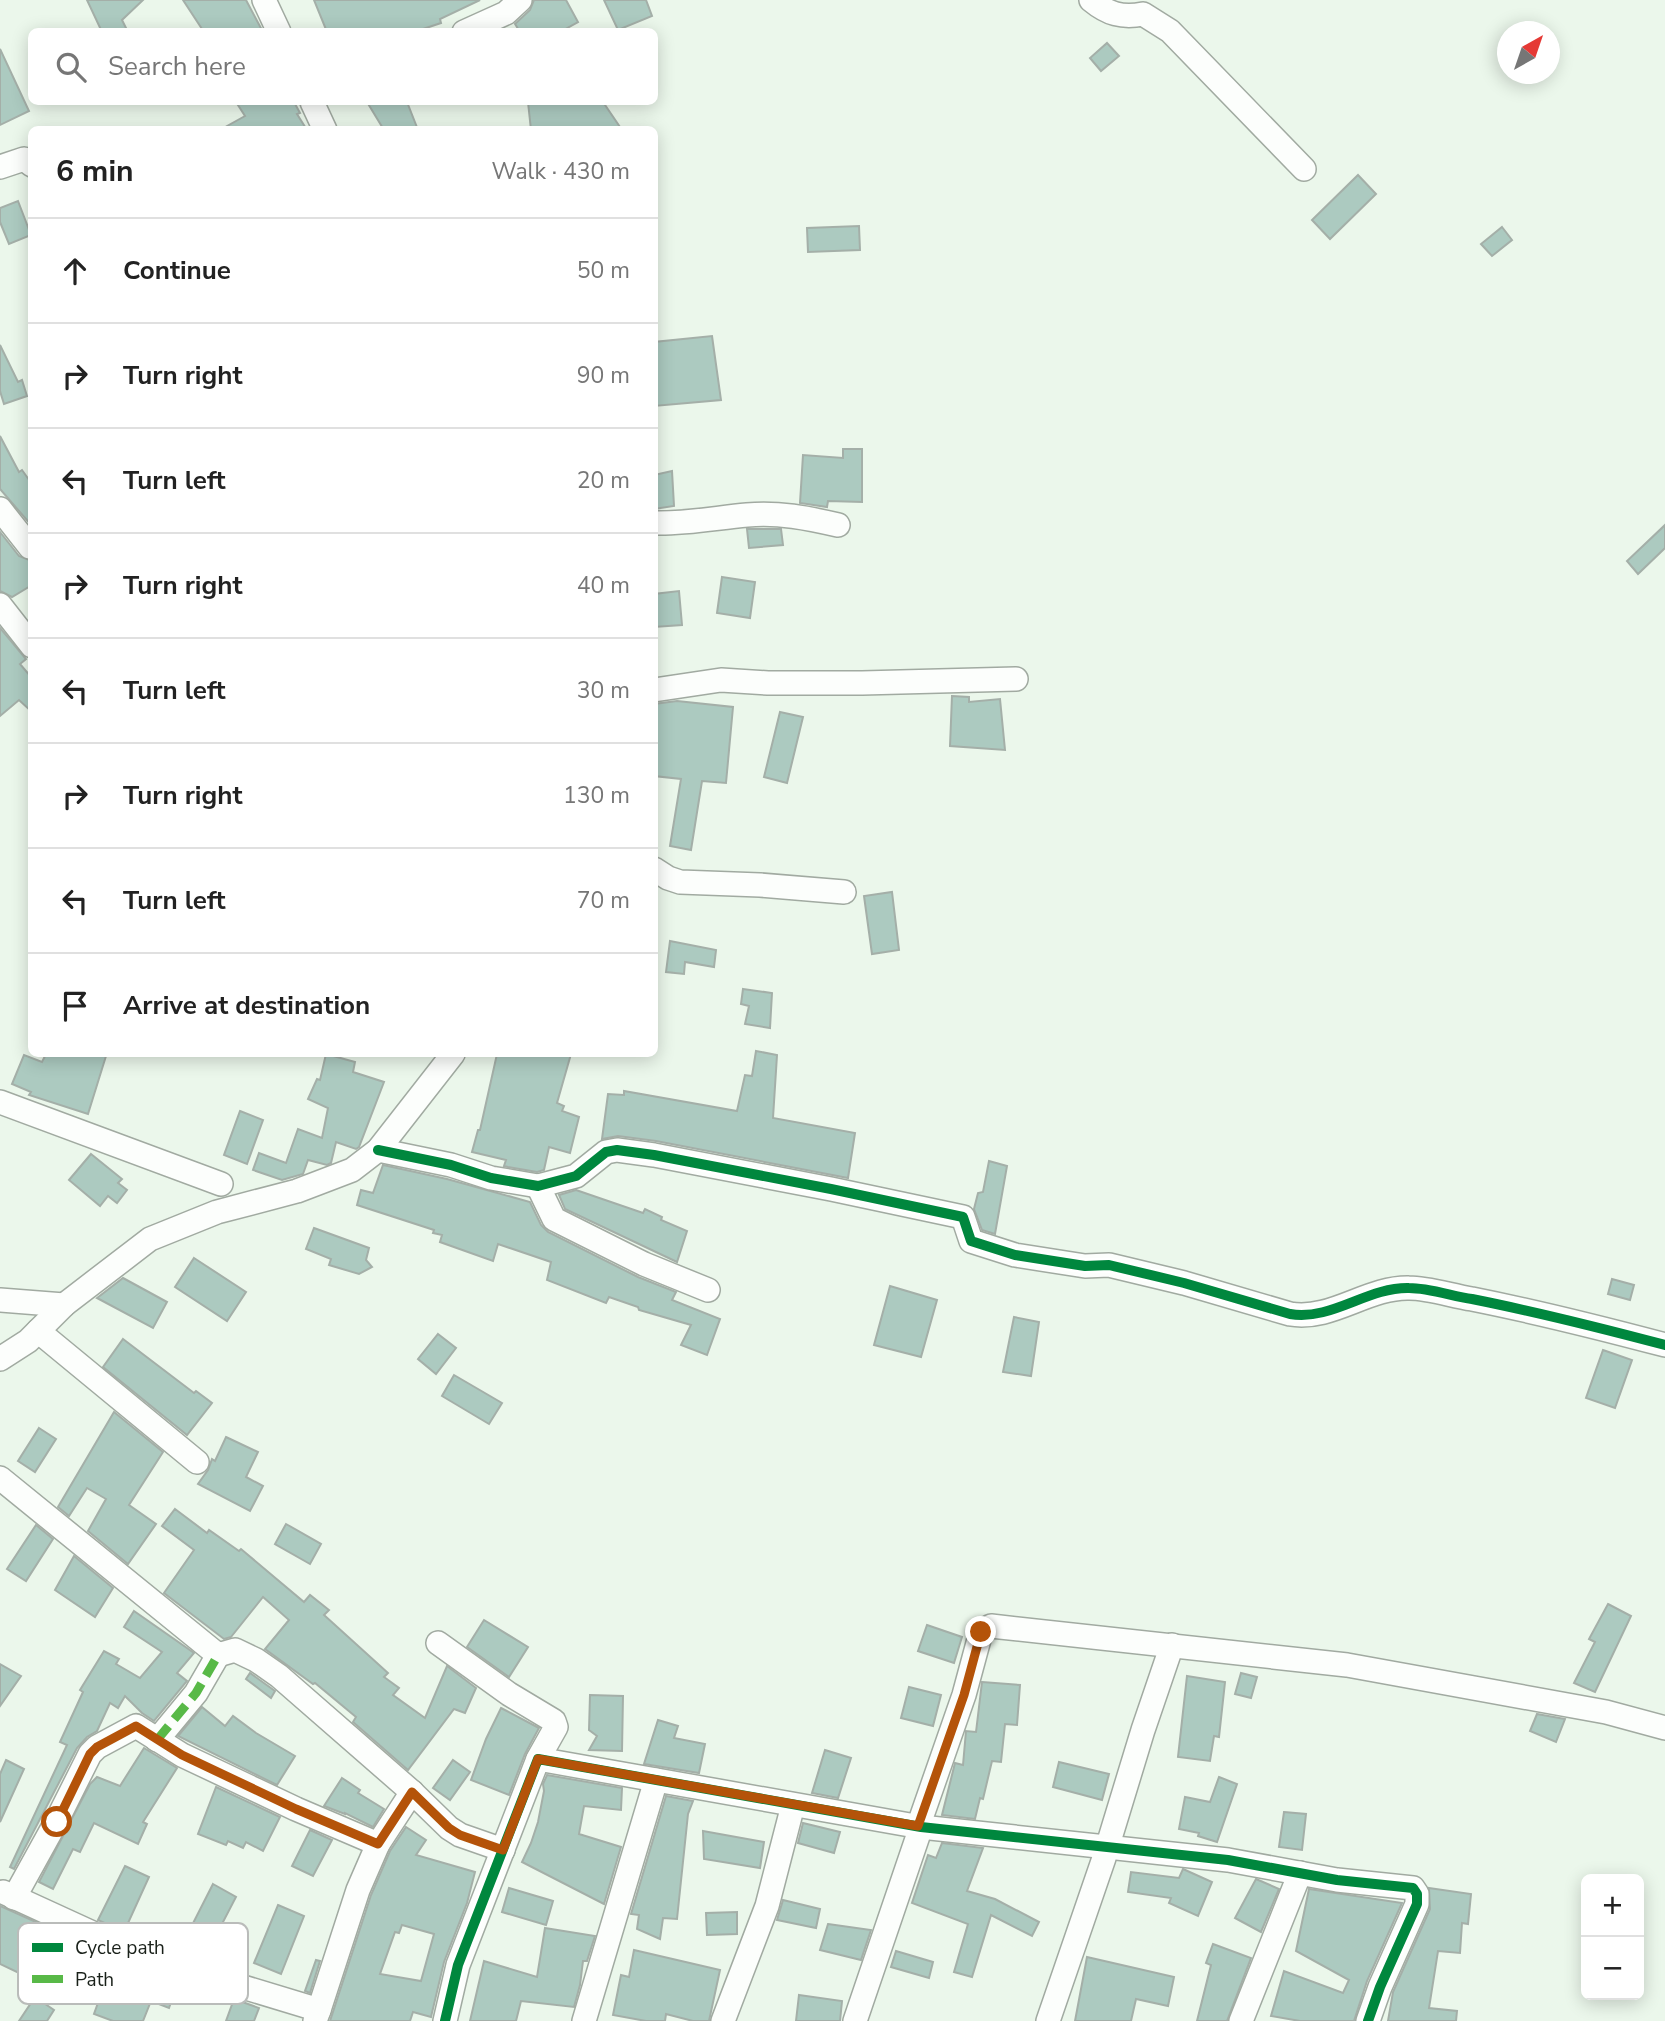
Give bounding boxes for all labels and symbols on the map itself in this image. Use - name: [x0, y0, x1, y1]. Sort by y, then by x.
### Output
- north arrow: [1497, 21, 1560, 84]
- route end: [965, 1616, 996, 1647]
- route start: [41, 1806, 72, 1837]
- legend: [18, 1923, 248, 2004]
- text: Cycle path: [75, 1935, 165, 1961]
- text: Path: [75, 1967, 114, 1993]

